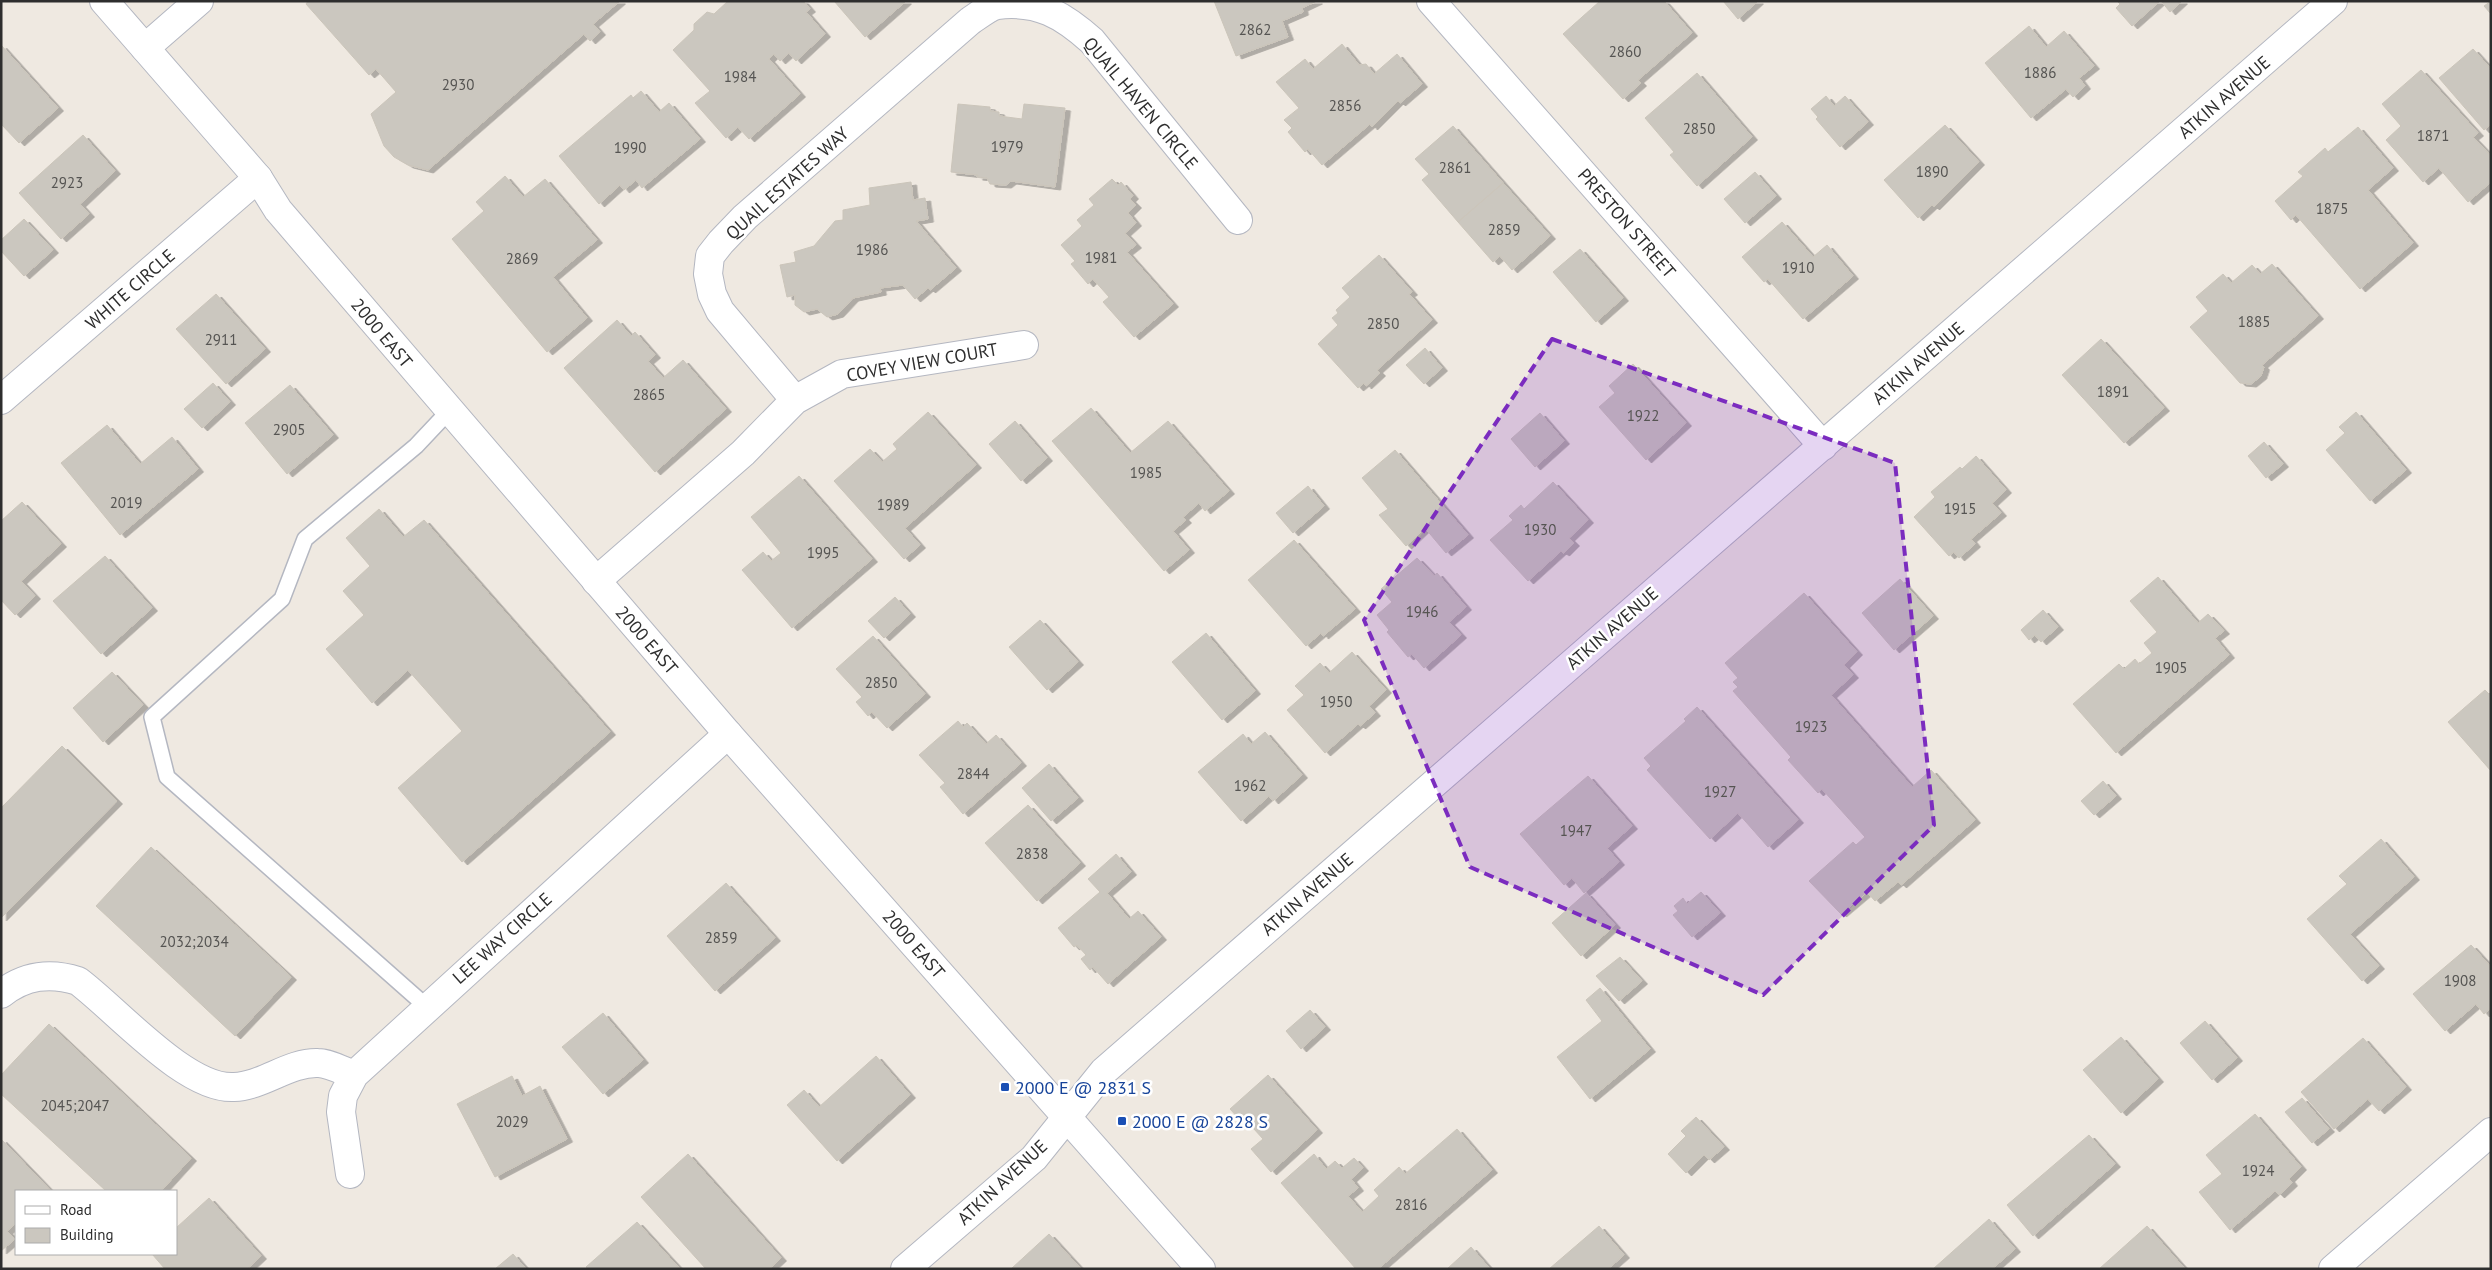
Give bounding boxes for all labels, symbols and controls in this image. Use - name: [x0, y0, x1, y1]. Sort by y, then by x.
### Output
- house number: 2862: [1239, 20, 1271, 39]
- street label: QUAIL HAVEN CIRCLE: [1079, 32, 1203, 174]
- house number: 2860: [1609, 42, 1641, 61]
- street label: ATKIN AVENUE: [2173, 51, 2275, 143]
- house number: 1886: [2024, 63, 2056, 82]
- house number: 1984: [724, 67, 756, 86]
- house number: 2930: [442, 75, 474, 94]
- house number: 2856: [1329, 96, 1361, 115]
- house number: 2850: [1683, 119, 1715, 138]
- street label: QUAIL ESTATES WAY: [721, 122, 853, 244]
- house number: 1871: [2417, 126, 2449, 145]
- house number: 1979: [991, 137, 1023, 156]
- house number: 1990: [614, 138, 646, 157]
- house number: 2861: [1439, 158, 1471, 177]
- house number: 1890: [1916, 162, 1948, 181]
- street label: PRESTON STREET: [1573, 163, 1681, 283]
- house number: 2923: [51, 173, 83, 192]
- house number: 1875: [2316, 199, 2348, 218]
- house number: 2859: [1488, 220, 1520, 239]
- house number: 1986: [856, 240, 888, 259]
- street label: WHITE CIRCLE: [80, 244, 180, 334]
- house number: 1981: [1085, 248, 1117, 267]
- house number: 2869: [506, 249, 538, 268]
- house number: 1910: [1782, 258, 1814, 277]
- street label: 2000 EAST: [346, 294, 418, 372]
- house number: 1885: [2238, 312, 2270, 331]
- house number: 2850: [1367, 314, 1399, 333]
- street label: ATKIN AVENUE: [1867, 317, 1969, 409]
- house number: 2911: [205, 330, 237, 349]
- street label: COVEY VIEW COURT: [845, 337, 999, 387]
- house number: 1891: [2097, 382, 2129, 401]
- house number: 2865: [633, 385, 665, 404]
- house number: 1922: [1627, 406, 1659, 425]
- house number: 2905: [273, 420, 305, 439]
- house number: 1985: [1130, 463, 1162, 482]
- house number: 2019: [110, 493, 142, 512]
- house number: 1989: [877, 495, 909, 514]
- house number: 1915: [1944, 499, 1976, 518]
- house number: 1930: [1524, 520, 1556, 539]
- house number: 1995: [807, 543, 839, 562]
- street label: ATKIN AVENUE: [1561, 582, 1663, 674]
- street label: 2000 EAST: [611, 601, 683, 679]
- house number: 1946: [1406, 602, 1438, 621]
- house number: 1905: [2155, 658, 2187, 677]
- house number: 2850: [865, 673, 897, 692]
- house number: 1950: [1320, 692, 1352, 711]
- house number: 1923: [1795, 717, 1827, 736]
- house number: 2844: [957, 764, 989, 783]
- house number: 1962: [1234, 776, 1266, 795]
- house number: 1927: [1704, 782, 1736, 801]
- house number: 1947: [1560, 821, 1592, 840]
- house number: 2838: [1016, 844, 1048, 863]
- street label: ATKIN AVENUE: [1256, 848, 1358, 940]
- street label: LEE WAY CIRCLE: [448, 887, 556, 989]
- street label: 2000 EAST: [878, 905, 950, 983]
- house number: 2859: [705, 928, 737, 947]
- house number: 2032;2034: [159, 932, 229, 951]
- house number: 1908: [2444, 971, 2476, 990]
- place label: 2000 E @ 2831 S: [1015, 1076, 1151, 1099]
- marker: 2000 E @ 2831 S: [999, 1081, 1011, 1093]
- house number: 2045;2047: [40, 1096, 110, 1115]
- place label: 2000 E @ 2828 S: [1132, 1110, 1268, 1133]
- house number: 2029: [496, 1112, 528, 1131]
- marker: 2000 E @ 2828 S: [1116, 1115, 1128, 1127]
- street label: ATKIN AVENUE: [952, 1134, 1052, 1230]
- house number: 1924: [2242, 1161, 2274, 1180]
- legend: [15, 1190, 178, 1255]
- house number: 2816: [1395, 1195, 1427, 1214]
- text: Road: [60, 1200, 92, 1219]
- text: Building: [60, 1225, 114, 1244]

